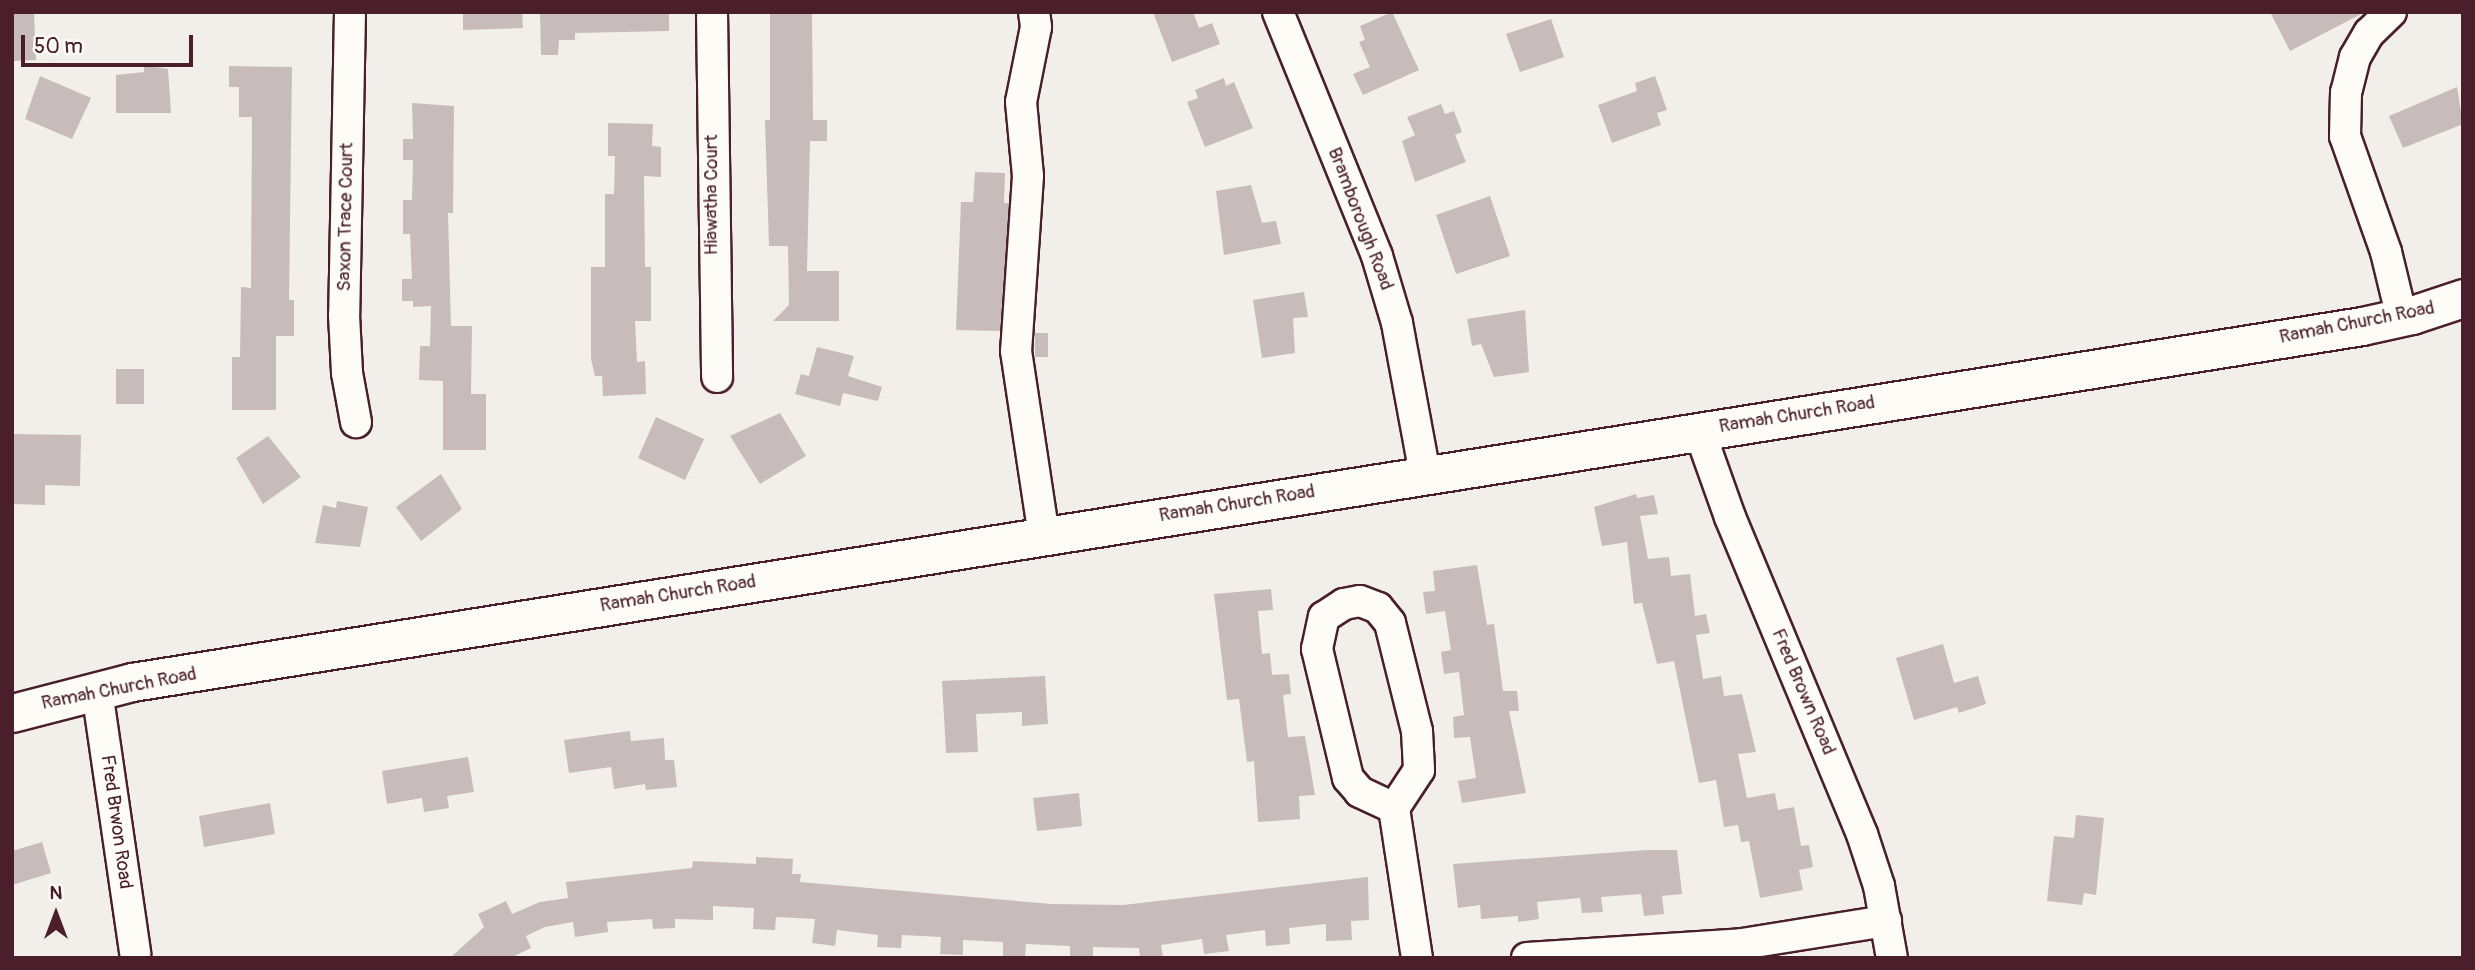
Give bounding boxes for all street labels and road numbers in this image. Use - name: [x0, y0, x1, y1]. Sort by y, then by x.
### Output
- street label: Hiawatha Court: [701, 135, 723, 255]
- street label: Saxon Trace Court: [333, 142, 359, 292]
- street label: Bramborough Road: [1322, 144, 1398, 294]
- street label: Ramah Church Road: [2277, 297, 2437, 349]
- street label: Ramah Church Road: [1717, 391, 1877, 439]
- street label: Ramah Church Road: [1157, 480, 1317, 528]
- street label: Ramah Church Road: [598, 570, 758, 618]
- street label: Fred Brown Road: [1766, 625, 1840, 759]
- street label: Ramah Church Road: [39, 663, 199, 715]
- street label: Fred Brwon Road: [95, 753, 137, 891]

